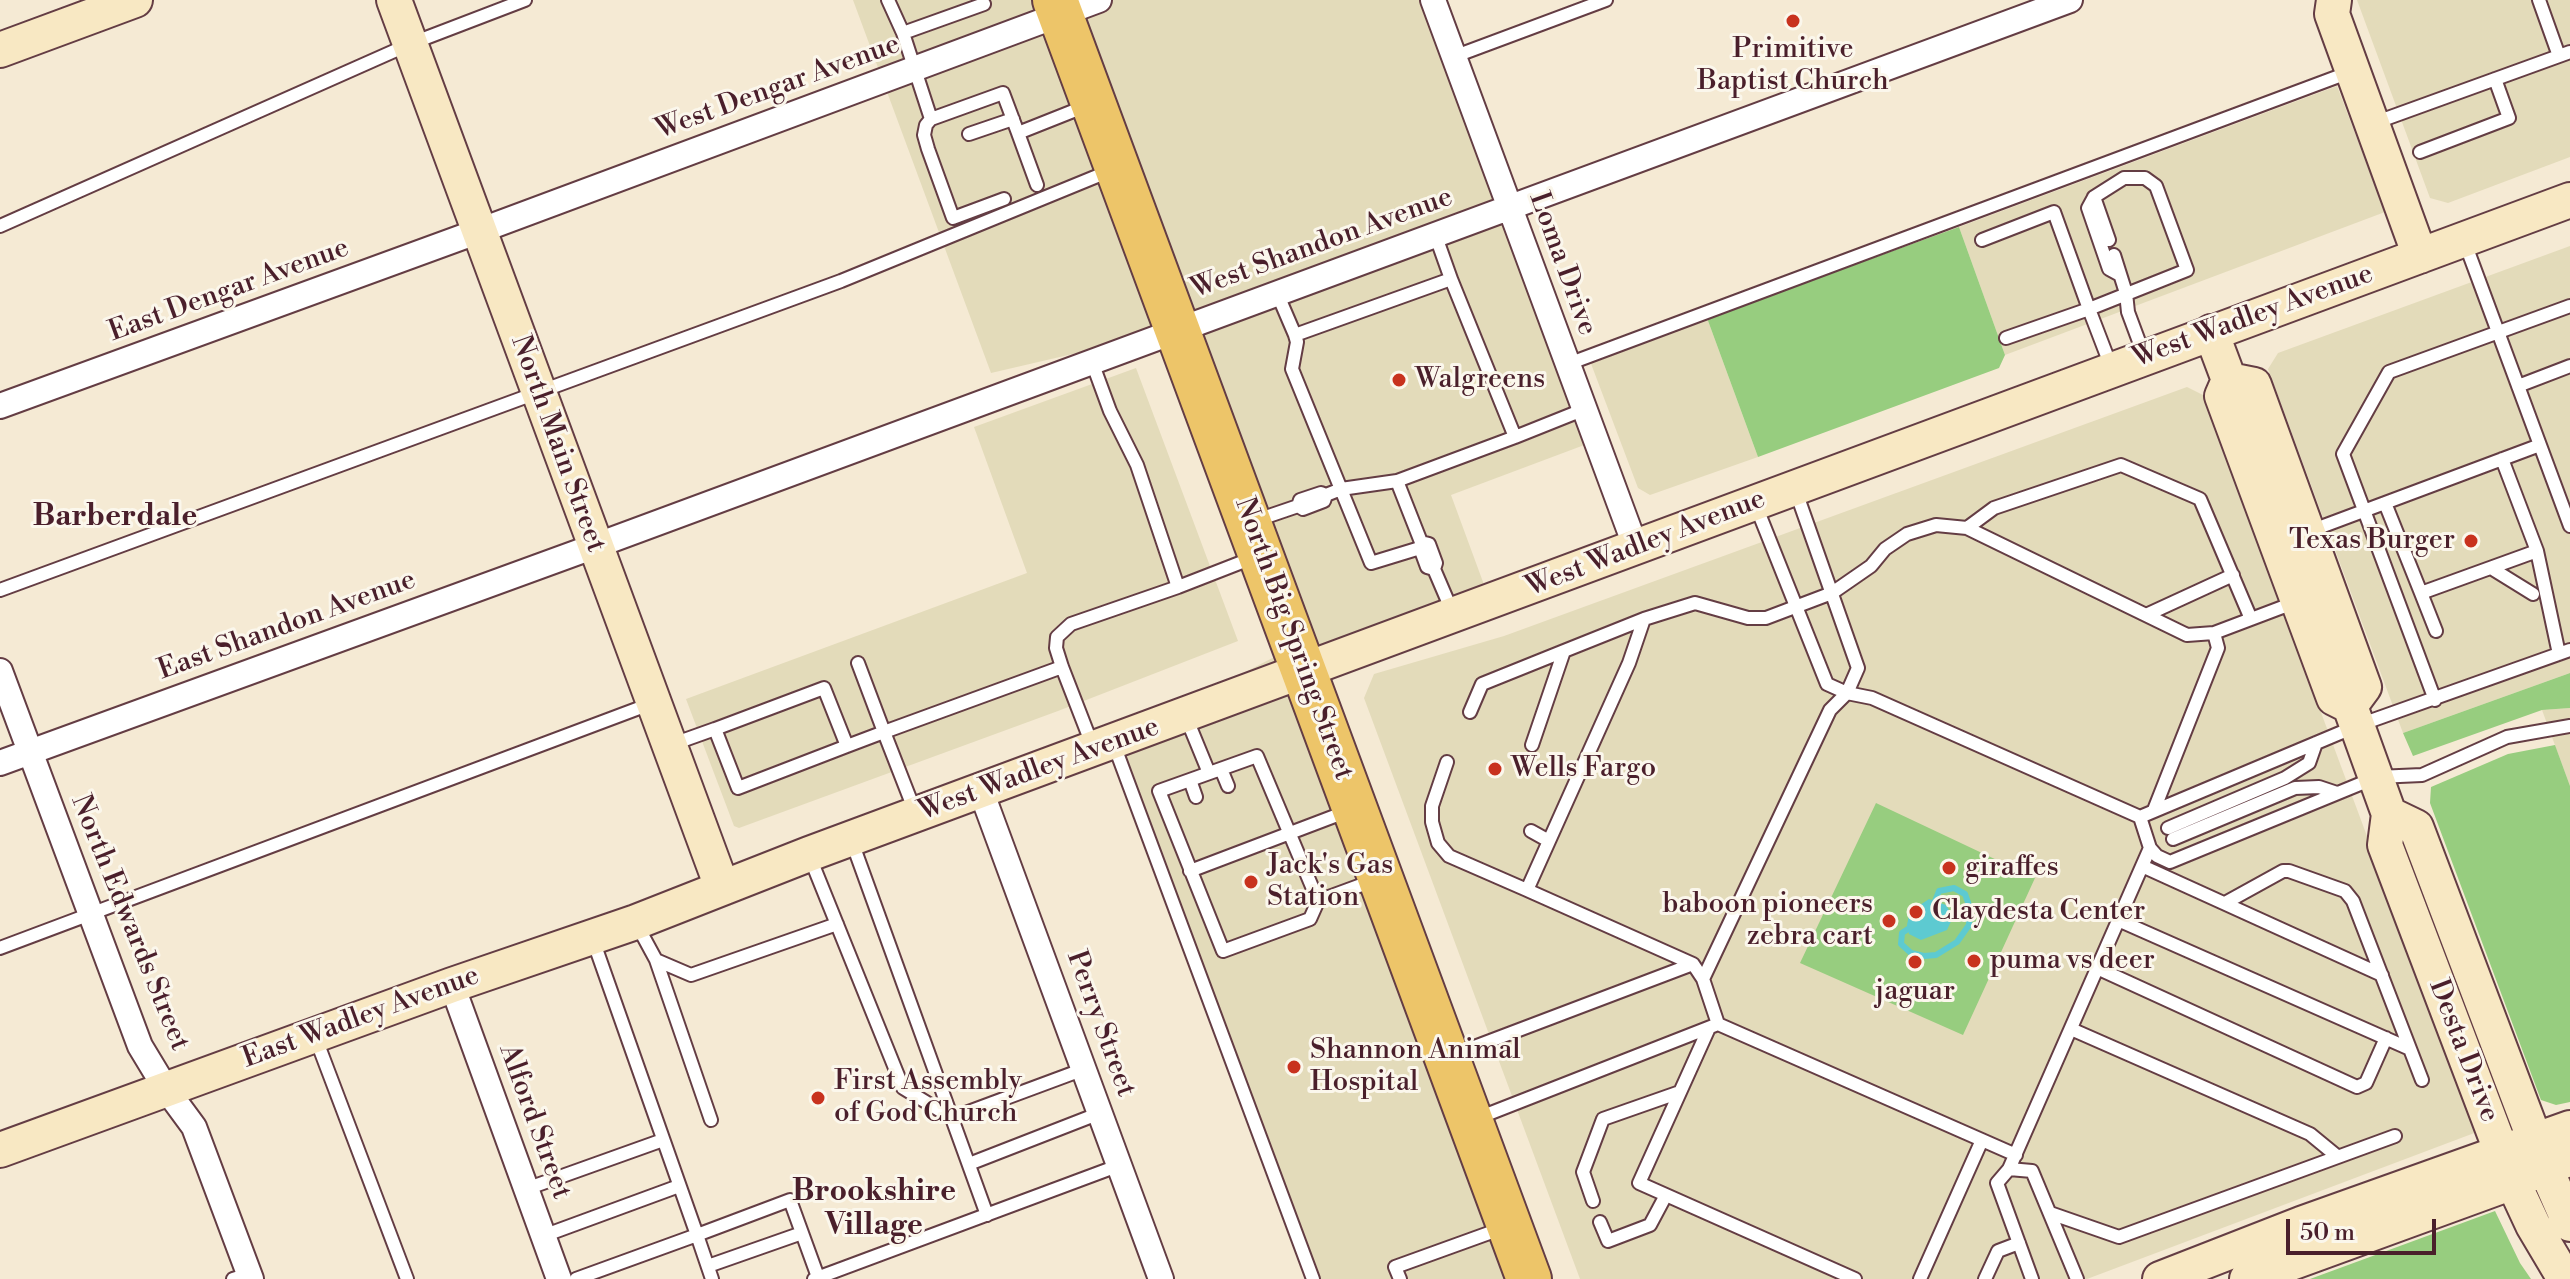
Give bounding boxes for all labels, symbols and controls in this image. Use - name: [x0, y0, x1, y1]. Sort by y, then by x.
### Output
- marker: Primitive Baptist Church: [1784, 12, 1802, 30]
- street label: West Dengar Avenue: [651, 28, 905, 148]
- place label: Primitive Baptist Church: [1697, 33, 1889, 99]
- street label: West Shandon Avenue: [1187, 181, 1457, 307]
- street label: Loma Drive: [1521, 188, 1603, 340]
- street label: East Dengar Avenue: [104, 232, 354, 350]
- street label: West Wadley Avenue: [2128, 258, 2378, 376]
- street label: North Main Street: [502, 331, 612, 557]
- place label: Walgreens: [1415, 363, 1545, 397]
- marker: Walgreens: [1390, 371, 1408, 389]
- street label: West Wadley Avenue: [1522, 483, 1770, 605]
- street label: North Big Spring Street: [1226, 493, 1360, 785]
- district label: Barberdale: [33, 500, 197, 536]
- place label: Texas Burger: [2289, 524, 2455, 558]
- marker: Texas Burger: [2462, 532, 2480, 550]
- street label: East Shandon Avenue: [154, 564, 420, 688]
- street label: West Wadley Avenue: [914, 711, 1164, 829]
- place label: Wells Fargo: [1511, 752, 1656, 786]
- marker: Wells Fargo: [1486, 760, 1504, 778]
- street label: North Edwards Street: [62, 790, 196, 1056]
- place label: Jack's Gas Station: [1267, 849, 1393, 915]
- place label: giraffes: [1965, 851, 2059, 885]
- marker: giraffes: [1940, 859, 1958, 877]
- marker: Jack's Gas Station: [1242, 873, 1260, 891]
- place label: baboon pioneers zebra cart: [1662, 888, 1873, 954]
- place label: Claydesta Center: [1932, 895, 2145, 929]
- marker: Claydesta Center: [1907, 903, 1925, 921]
- marker: baboon pioneers zebra cart: [1880, 912, 1898, 930]
- place label: puma vs deer: [1990, 944, 2155, 978]
- street label: Perry Street: [1058, 947, 1142, 1101]
- marker: puma vs deer: [1965, 952, 1983, 970]
- marker: jaguar: [1906, 953, 1924, 971]
- street label: East Wadley Avenue: [238, 960, 484, 1076]
- place label: jaguar: [1875, 975, 1955, 1009]
- street label: Desta Drive: [2420, 975, 2506, 1127]
- place label: Shannon Animal Hospital: [1310, 1034, 1521, 1100]
- street label: Alford Street: [490, 1040, 578, 1204]
- marker: Shannon Animal Hospital: [1285, 1058, 1303, 1076]
- place label: First Assembly of God Church: [834, 1065, 1022, 1131]
- marker: First Assembly of God Church: [809, 1089, 827, 1107]
- district label: Brookshire Village: [792, 1175, 956, 1246]
- scale bar: [2290, 1203, 2440, 1253]
- text: 50 m: [2300, 1218, 2355, 1248]

